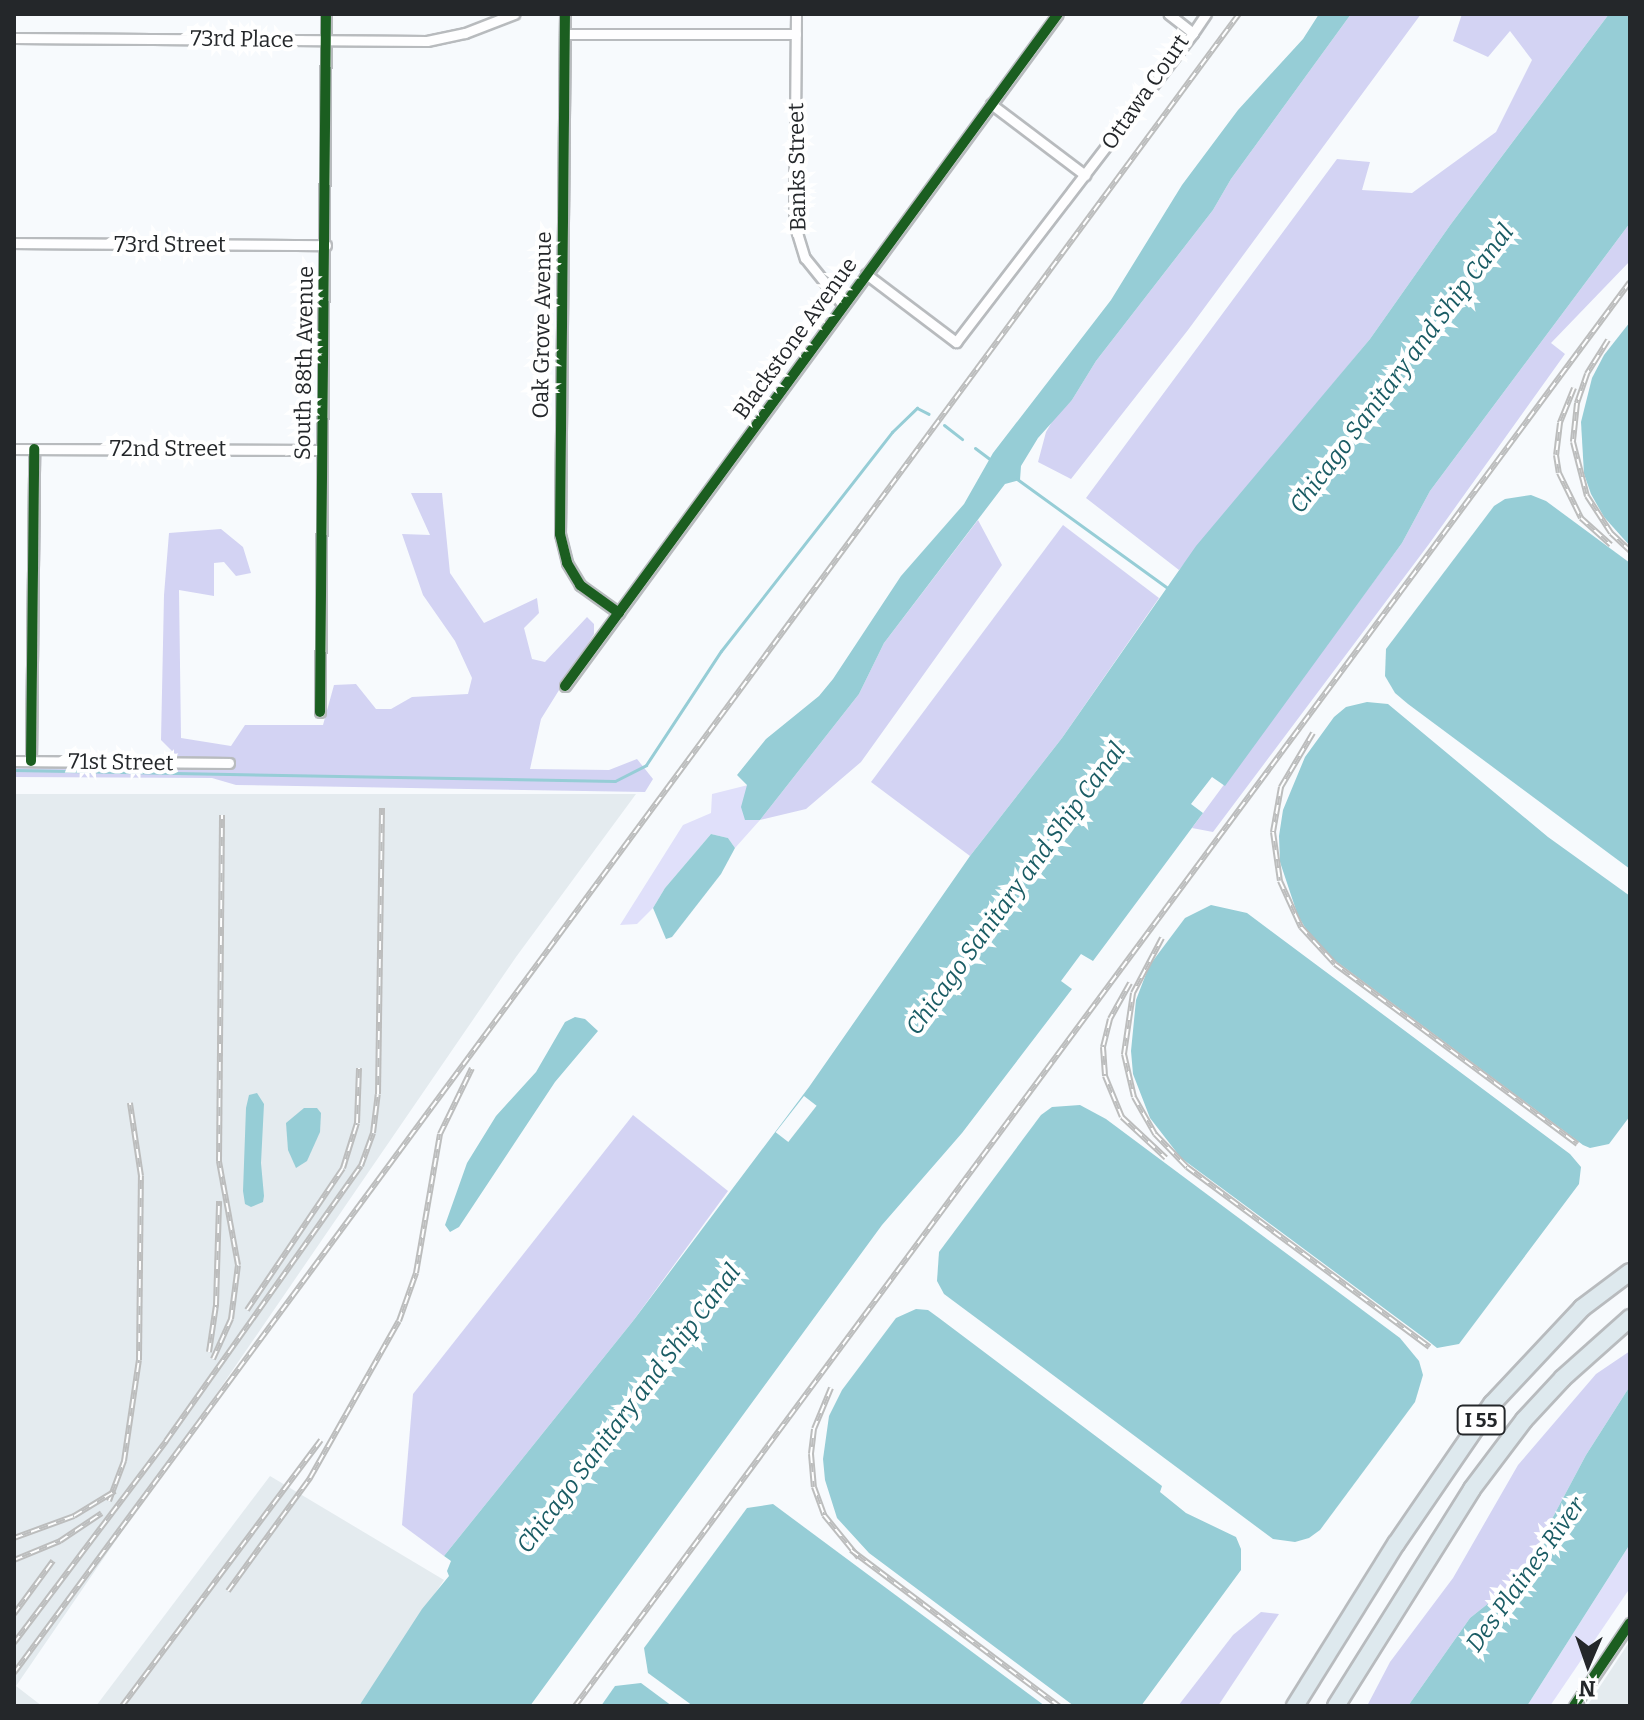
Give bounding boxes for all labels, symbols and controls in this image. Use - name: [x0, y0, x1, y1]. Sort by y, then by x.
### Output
- street label: 73rd Place: [190, 25, 294, 53]
- street label: Ottawa Court: [1096, 29, 1194, 155]
- street label: Banks Street: [783, 103, 811, 231]
- water label: Chicago Sanitary and Ship Canal: [1284, 219, 1520, 519]
- street label: Oak Grove Avenue: [527, 231, 557, 419]
- street label: 73rd Street: [114, 232, 226, 258]
- street label: Blackstone Avenue: [728, 252, 862, 424]
- street label: South 88th Avenue: [289, 266, 319, 460]
- street label: 72nd Street: [110, 436, 226, 462]
- water label: Chicago Sanitary and Ship Canal: [900, 737, 1132, 1041]
- street label: 71st Street: [68, 748, 174, 776]
- water label: Chicago Sanitary and Ship Canal: [511, 1259, 747, 1559]
- road number: I 55: [1455, 1404, 1507, 1436]
- water label: Des Plaines River: [1460, 1492, 1592, 1658]
- north arrow: [1548, 1624, 1628, 1704]
- text: N: [1578, 1675, 1596, 1702]

